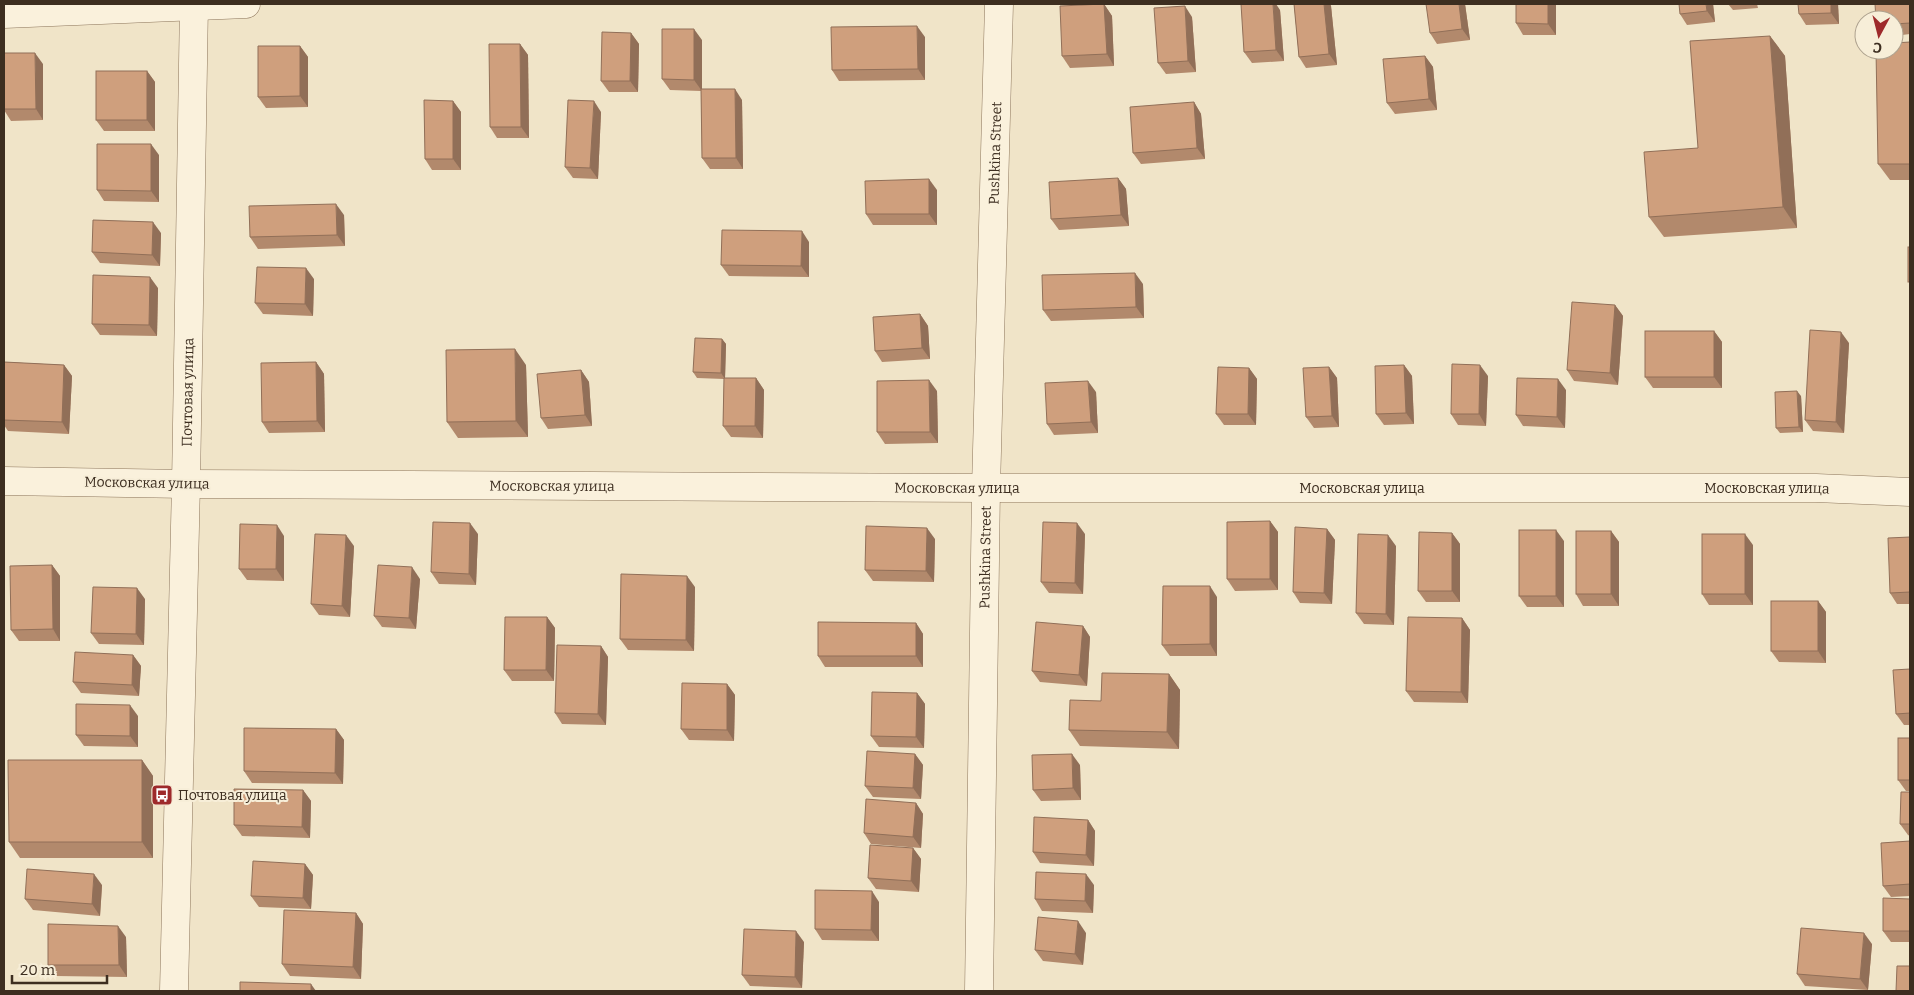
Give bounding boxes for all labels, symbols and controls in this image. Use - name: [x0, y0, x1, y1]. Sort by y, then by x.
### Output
- north arrow: [1854, 10, 1904, 60]
- text: С: [1872, 38, 1883, 56]
- street label: Pushkina Street: [985, 101, 1005, 205]
- street label: Почтовая улица: [178, 337, 197, 447]
- street label: Московская улица: [84, 473, 210, 493]
- street label: Московская улица: [489, 477, 615, 495]
- street label: Московская улица: [894, 479, 1020, 497]
- street label: Московская улица: [1704, 479, 1830, 497]
- street label: Московская улица: [1299, 480, 1425, 497]
- street label: Pushkina Street: [976, 505, 994, 609]
- bus stop icon: Почтовая улица: [150, 783, 174, 807]
- place label: Почтовая улица: [178, 787, 287, 804]
- scale bar: [12, 952, 108, 984]
- text: 20 m: [20, 961, 56, 979]

